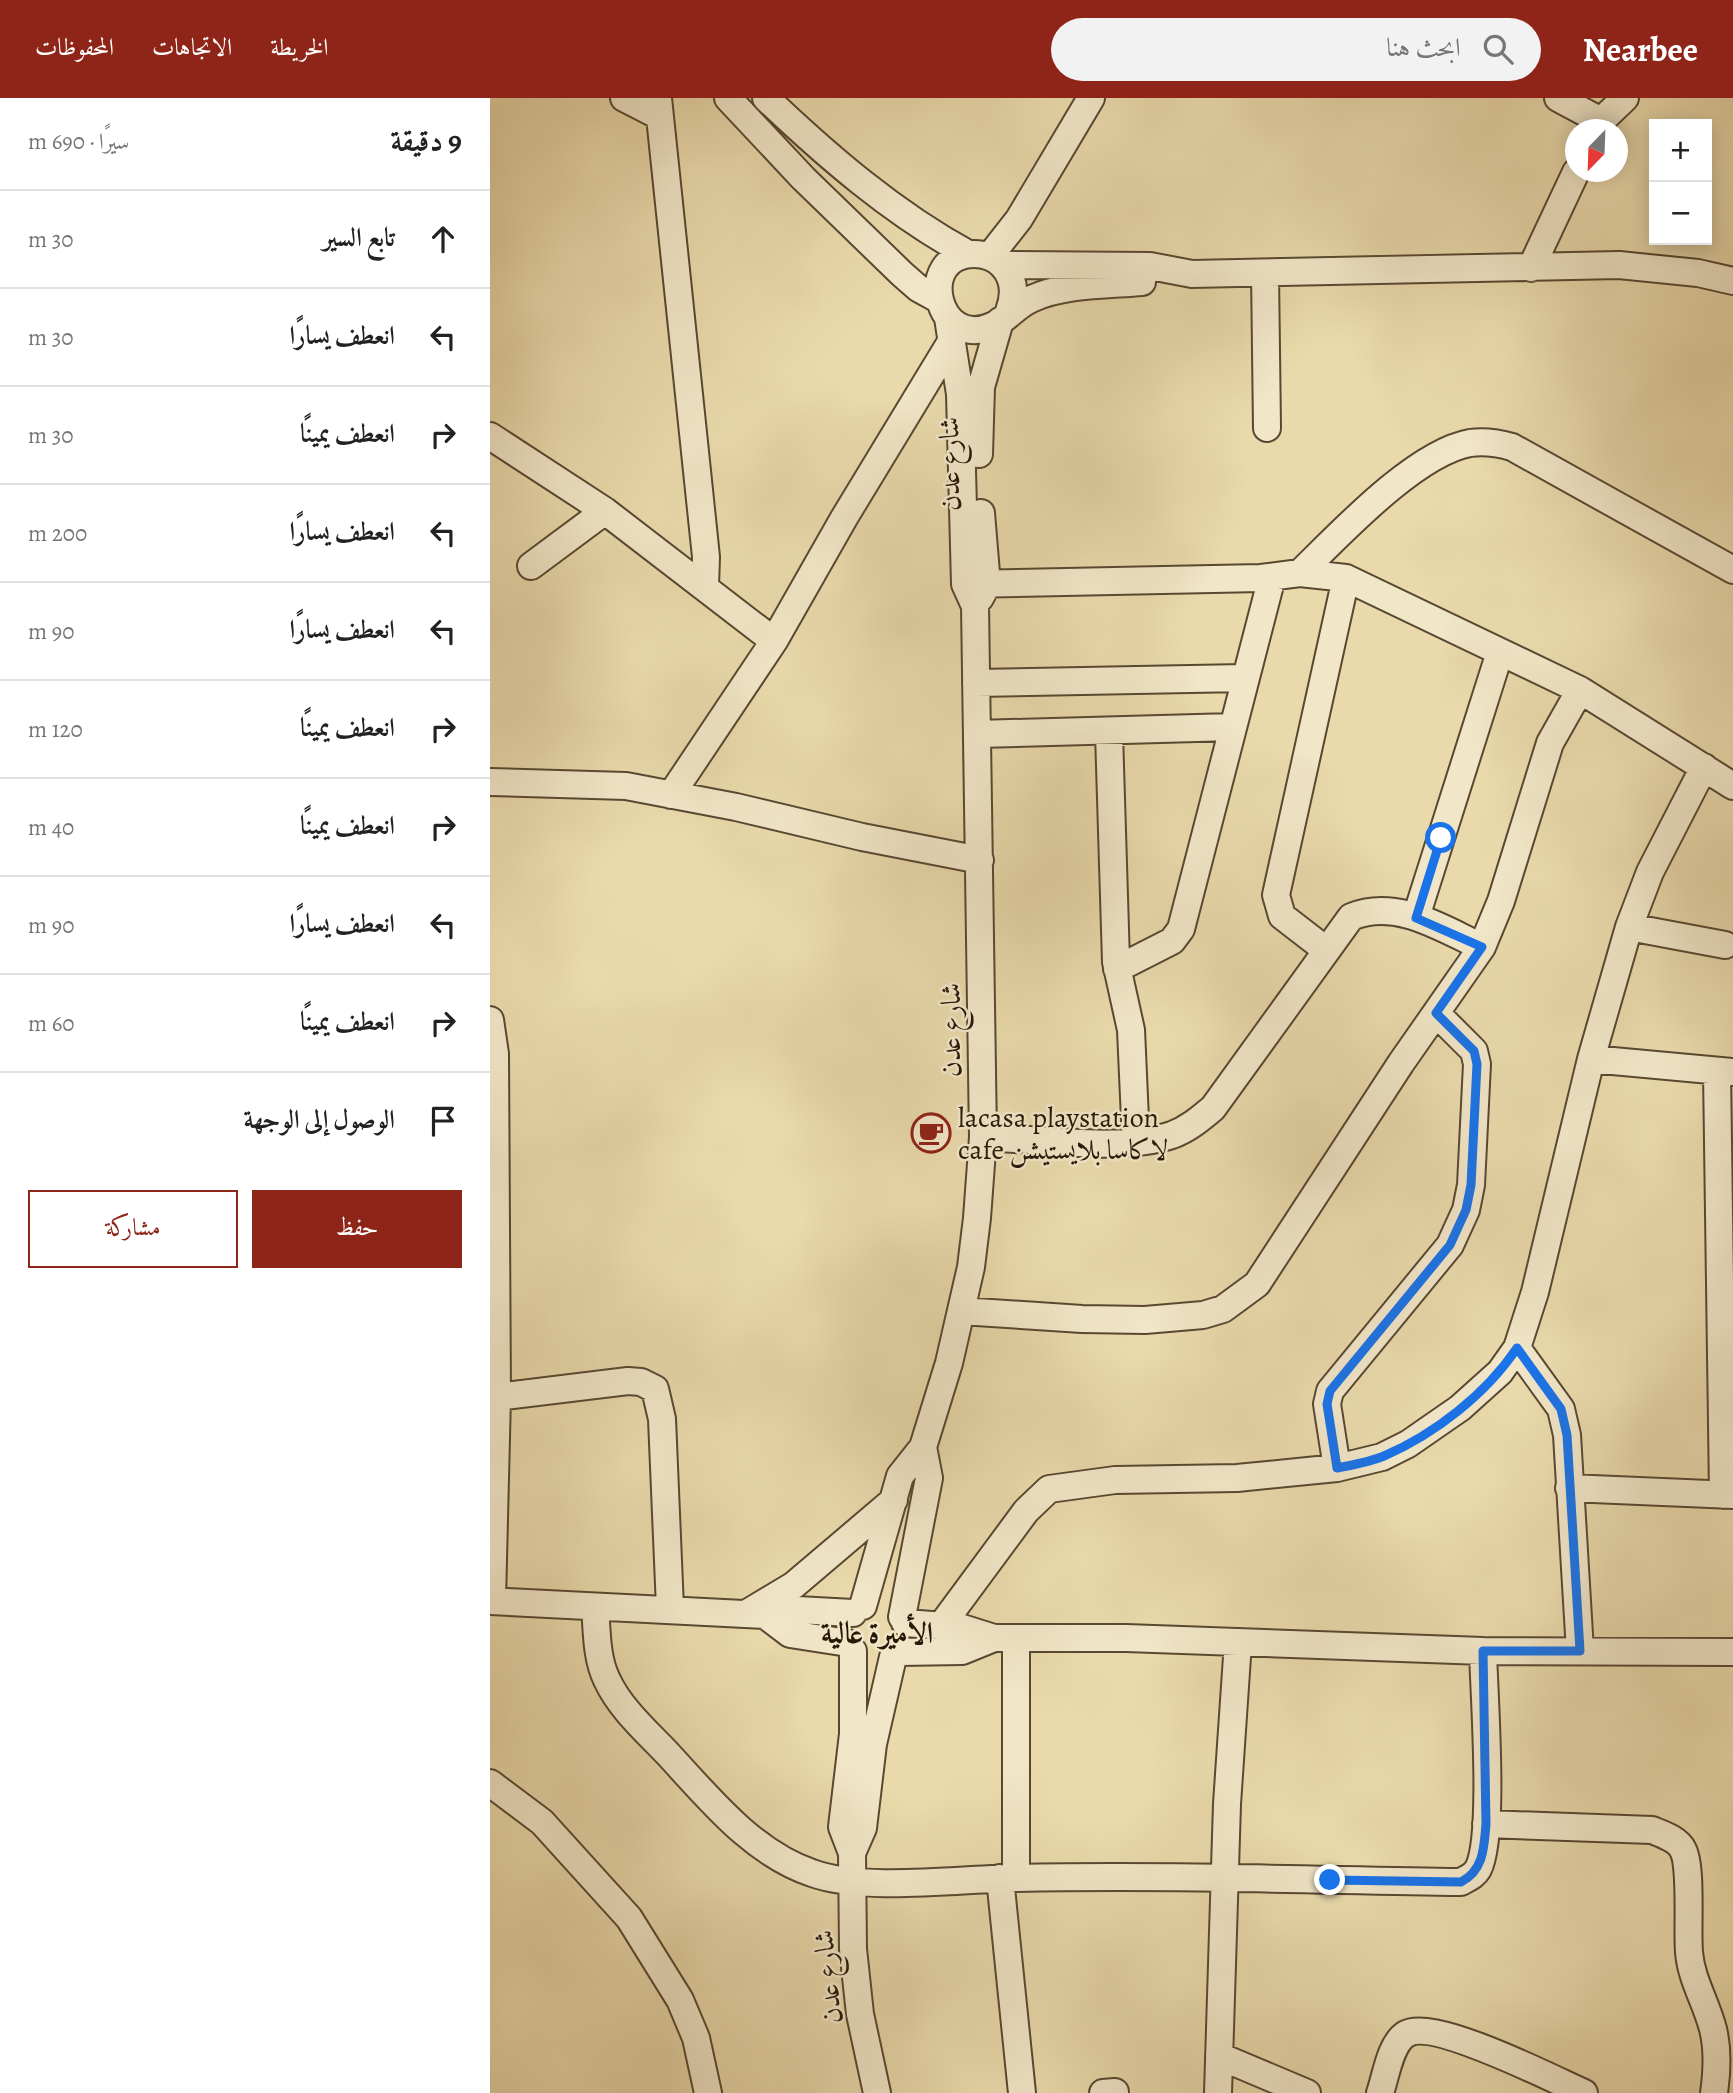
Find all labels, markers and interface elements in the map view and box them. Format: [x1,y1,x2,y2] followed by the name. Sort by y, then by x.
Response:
[1051,18,1541,81] search box
[1583,27,1698,72] text: Nearbee
[1386,30,1461,65] text: ابحث هنا
[1479,30,1517,68] icon: search
[35,31,114,63] text: المحفوظات
[152,31,232,63] text: الاتجاهات
[270,31,329,63] text: الخريطة
[1565,119,1628,182] north arrow
[1649,119,1712,245] map controls
[1649,119,1712,182] button: +
[391,121,462,161] text: 9 دقيقة
[28,126,129,157] text: سيرًا · 690 m
[1649,182,1712,245] button: −
[323,220,395,255] text: تابع السير
[424,220,462,258] icon: ahead
[28,224,74,255] text: 30 m
[289,318,395,353] text: انعطف يسارًا
[424,318,462,356] icon: left
[28,322,74,353] text: 30 m
[300,416,395,451] text: انعطف يمينًا
[424,416,462,454] icon: right
[930,416,974,511] street label: شارع عدن
[28,420,74,451] text: 30 m
[289,514,395,549] text: انعطف يسارًا
[424,514,462,552] icon: left
[28,518,87,549] text: 200 m
[289,612,395,647] text: انعطف يسارًا
[424,612,462,650] icon: left
[28,616,74,647] text: 90 m
[300,710,395,745] text: انعطف يمينًا
[424,710,462,748] icon: right
[28,714,83,745] text: 120 m
[300,808,395,843] text: انعطف يمينًا
[424,808,462,846] icon: right
[28,812,74,843] text: 40 m
[1425,822,1456,853] route start
[289,906,395,941] text: انعطف يسارًا
[424,906,462,944] icon: left
[28,910,74,941] text: 90 m
[932,983,974,1077] street label: شارع عدن
[300,1004,395,1039] text: انعطف يمينًا
[424,1004,462,1042] icon: right
[28,1008,75,1039] text: 60 m
[958,1099,1168,1169] place label: lacasa playstation cafe لاكاسا بلايستيشن
[243,1102,395,1137] text: الوصول إلى الوجهة
[424,1102,462,1140] icon: arrive
[910,1112,952,1154] cafe icon: lacasa playstation cafe لاكاسا بلايستيشن
[28,1190,238,1268] button: مشاركة
[252,1190,462,1268] button: حفظ
[821,1613,933,1653] district label: الأميرة عالية
[1314,1864,1345,1895] route end
[804,1928,856,2026] street label: شارع عدن

